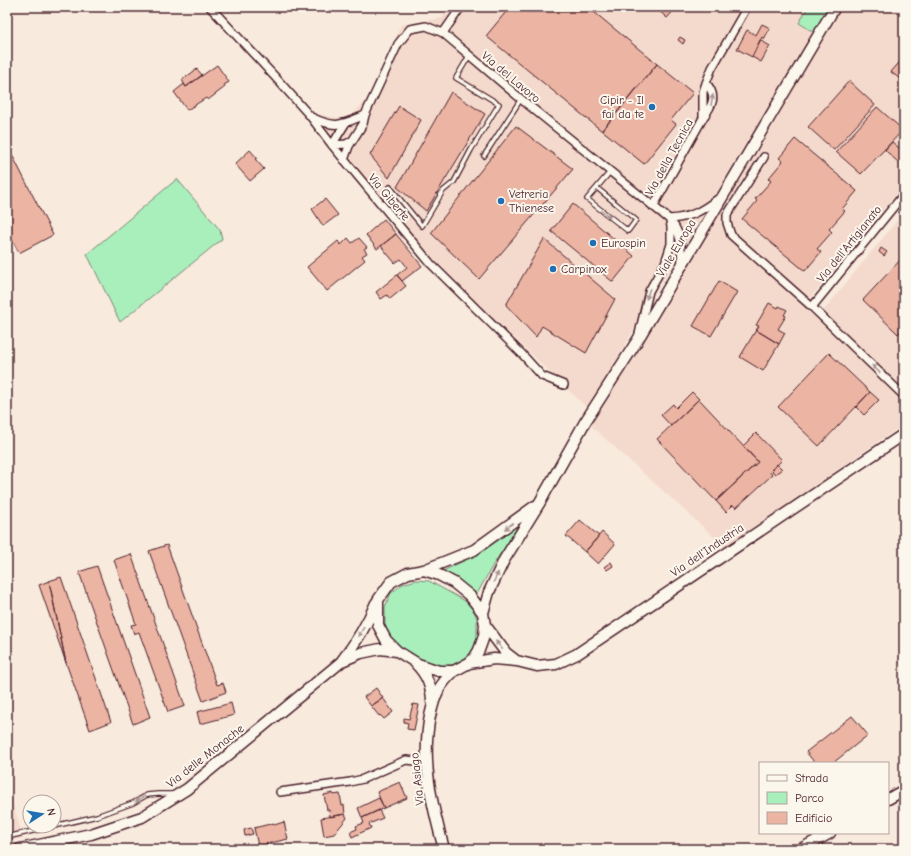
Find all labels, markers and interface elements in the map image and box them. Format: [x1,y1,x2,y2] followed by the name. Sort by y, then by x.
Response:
[479,48,543,106] street label: Via del Lavoro
[600,93,644,121] place label: Cipir - Il fai da te
[709,94,715,107] one-way arrow
[647,102,657,112] marker: Cipir - Il fai da te
[642,116,696,198] street label: Via della Tecnica
[365,171,413,223] street label: Via Giberte
[509,187,554,215] place label: Vetreria Thienese
[496,196,506,206] marker: Vetreria Thienese
[814,203,884,285] street label: Via dell'Artigianato
[601,210,612,219] one-way arrow
[653,217,699,279] street label: Viale Europa
[601,236,646,250] place label: Eurospin
[588,238,598,248] marker: Eurospin
[561,262,607,276] place label: Carpinox
[548,264,558,274] marker: Carpinox
[645,289,651,301] one-way arrow
[871,364,881,374] one-way arrow
[668,520,746,580] street label: Via dell'Industria
[503,521,514,530] one-way arrow
[493,571,499,582] one-way arrow
[358,626,365,638] one-way arrow
[495,640,503,650] one-way arrow
[163,721,247,791] street label: Via delle Monache
[407,752,427,806] street label: Via Asiago
[759,762,889,834] legend
[795,771,828,785] text: Strada
[795,791,824,805] text: Parco
[22,794,62,834] north arrow
[135,795,145,803] one-way arrow
[44,807,58,817] text: N
[795,811,832,825] text: Edificio

